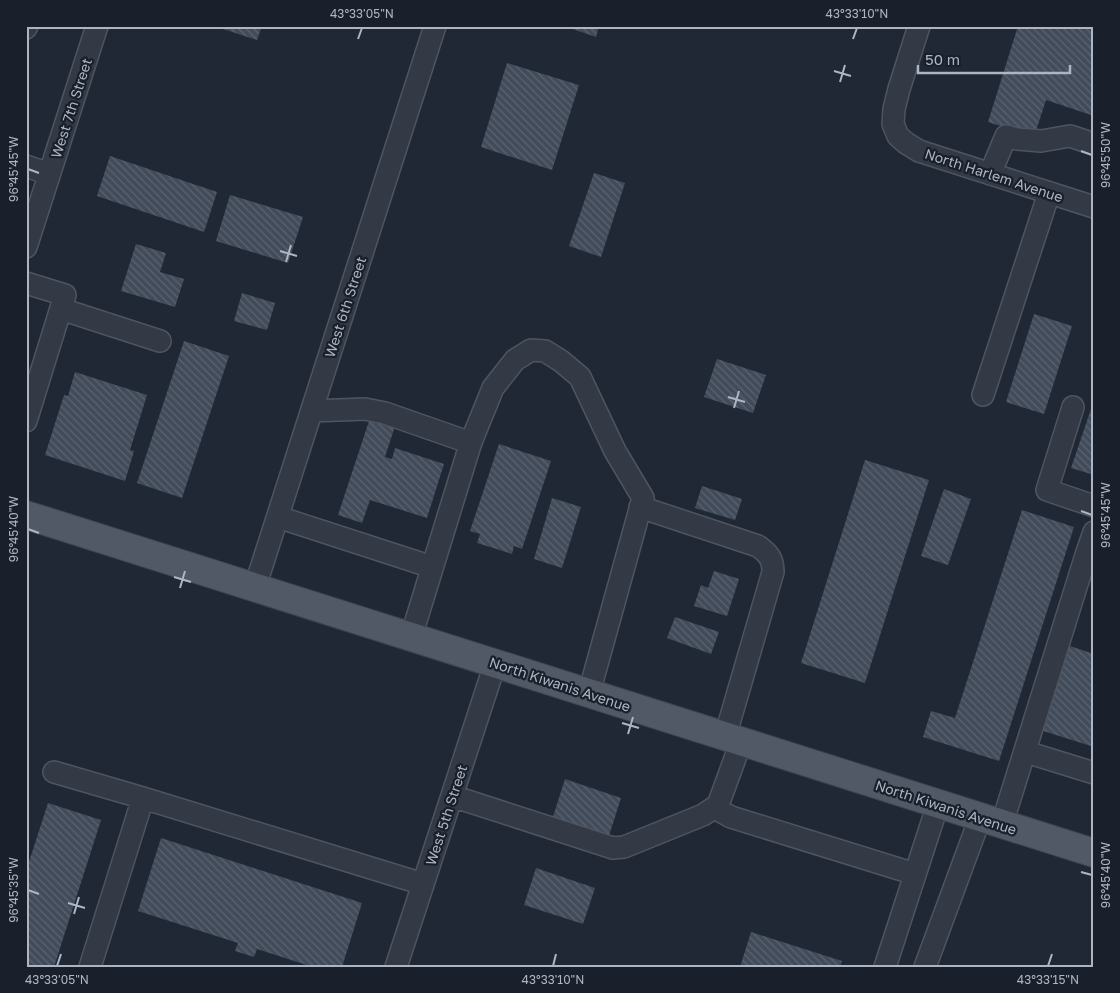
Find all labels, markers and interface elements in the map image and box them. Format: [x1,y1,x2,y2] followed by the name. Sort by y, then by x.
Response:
[330,6,394,21] text: 43°33'05"N
[826,6,888,21] text: 43°33'10"N
[918,42,1070,74] scale bar
[925,50,960,68] text: 50 m
[47,56,95,160] street label: West 7th Street
[1098,122,1113,188] text: 96°45'50"W
[6,136,21,202] text: 96°45'45"W
[923,145,1065,205] street label: North Harlem Avenue
[321,254,369,360] street label: West 6th Street
[1098,482,1113,548] text: 96°45'45"W
[6,495,21,562] text: 96°45'40"W
[487,653,633,715] street label: North Kiwanis Avenue
[422,763,470,867] street label: West 5th Street
[873,776,1019,838] street label: North Kiwanis Avenue
[1098,841,1113,908] text: 96°45'40"W
[6,857,21,923] text: 96°45'35"W
[25,972,89,987] text: 43°33'05"N
[522,972,584,987] text: 43°33'10"N
[1017,972,1079,987] text: 43°33'15"N

